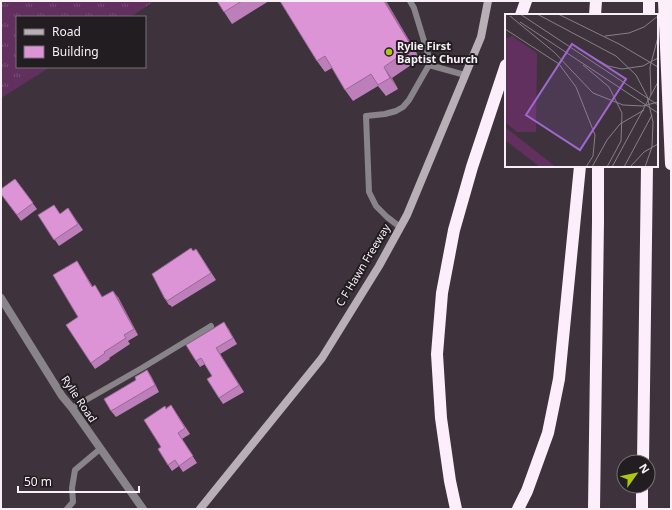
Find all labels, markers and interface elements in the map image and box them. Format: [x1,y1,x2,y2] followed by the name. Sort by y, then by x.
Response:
[505,14,658,167] inset map
[16,16,146,68] legend
[52,23,81,40] text: Road
[397,38,478,66] place label: Rylie First Baptist Church
[52,43,99,60] text: Building
[384,47,394,57] marker: Rylie First Baptist Church
[332,220,393,309] street label: C F Hawn Freeway
[58,372,101,425] street label: Rylie Road
[616,454,656,494] north arrow
[636,460,654,476] text: N
[18,468,139,494] scale bar
[24,473,52,490] text: 50 m

